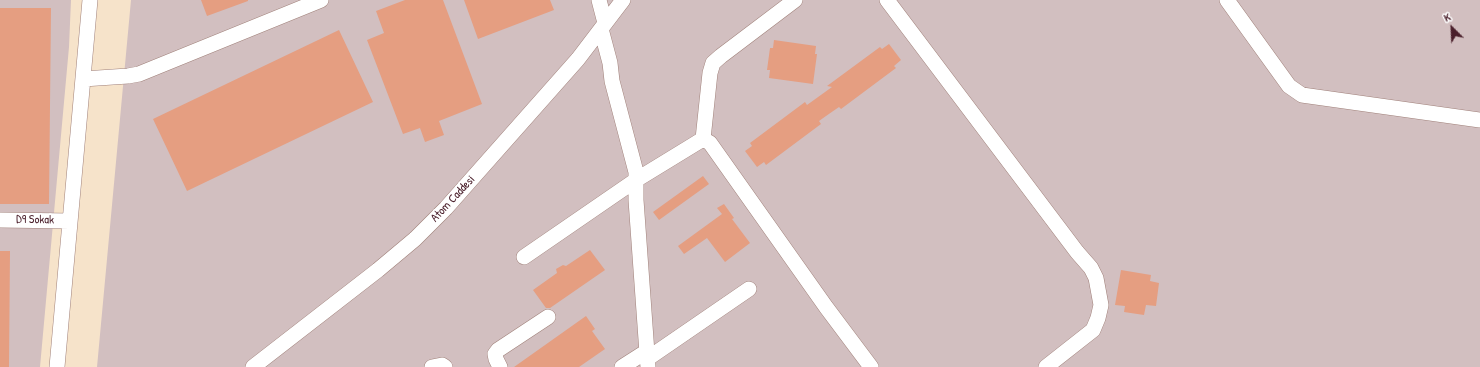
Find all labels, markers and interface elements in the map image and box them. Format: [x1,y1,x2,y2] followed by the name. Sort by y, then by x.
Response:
[1432,8,1472,48] north arrow
[1442,9,1453,25] text: K
[428,173,478,225] street label: Atom Caddesi
[16,212,54,228] street label: D9 Sokak

